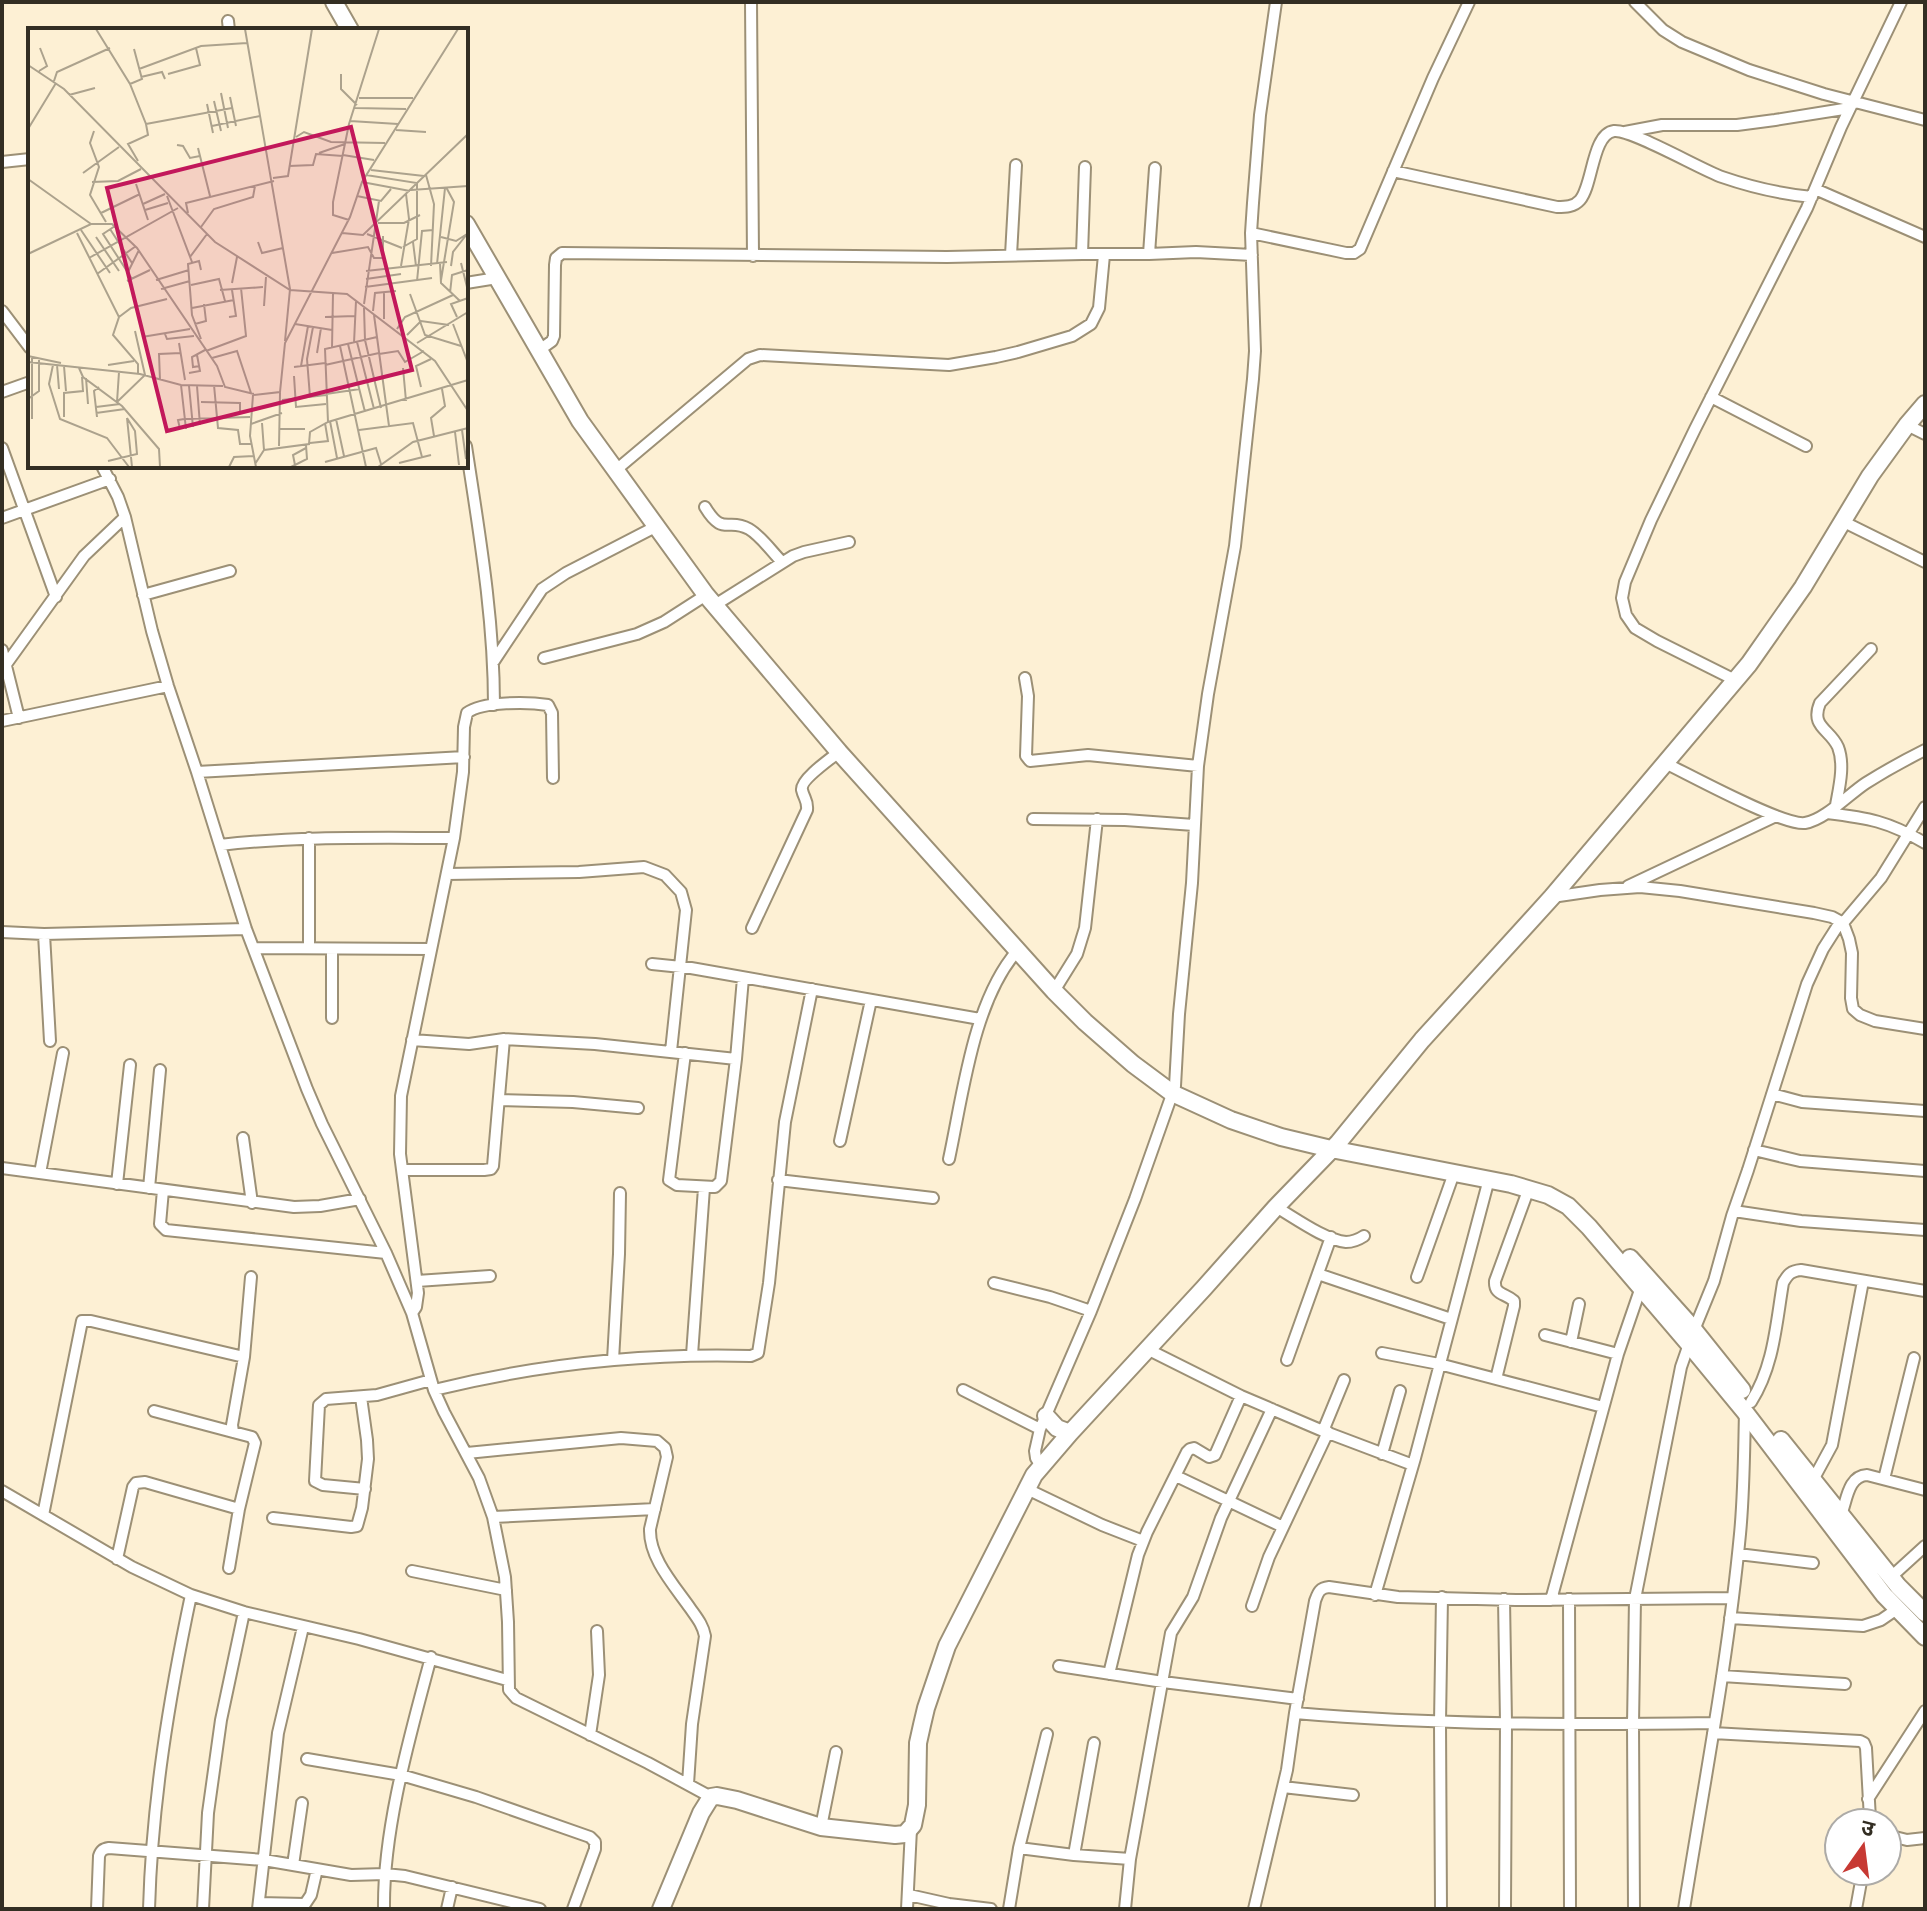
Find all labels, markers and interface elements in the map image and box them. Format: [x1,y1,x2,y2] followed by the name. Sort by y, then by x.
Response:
[28,28,468,468] inset map
[1823,1807,1903,1887] north arrow
[1858,1812,1879,1843] text: उ

